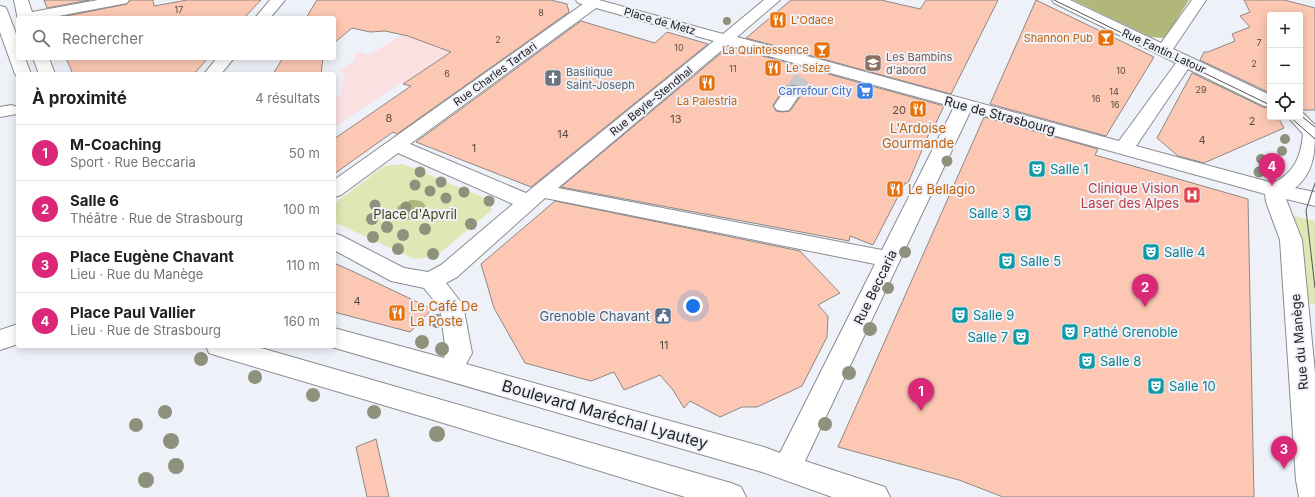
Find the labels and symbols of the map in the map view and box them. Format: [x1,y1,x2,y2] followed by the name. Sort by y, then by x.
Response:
[175,4,183,15] house number: 17
[623,4,697,38] street label: Place de Metz
[538,7,544,18] house number: 8
[768,10,788,30] restaurant icon: L'Odace
[791,13,834,27] place label: L'Odace
[1120,25,1208,77] street label: Rue Fantin Latour
[1096,28,1116,48] bar icon: Shannon Pub
[1024,31,1093,45] place label: Shannon Pub
[495,34,501,45] house number: 2
[1256,37,1262,48] house number: 7
[451,39,539,109] street label: Rue Charles Tartari
[812,40,832,60] bar icon: La Quintessence
[674,42,684,53] house number: 10
[722,43,809,57] place label: La Quintessence
[886,50,952,77] place label: Les Bambins d'abord
[863,53,883,73] school or university icon: Les Bambins d'abord
[763,58,783,78] restaurant icon: Le Seize
[1251,58,1257,69] house number: 2
[786,61,830,75] place label: Le Seize
[607,63,695,139] street label: Rue Beyle-Stendhal
[729,63,737,74] house number: 11
[566,65,635,92] place label: Basilique Saint-Joseph
[1116,65,1126,76] house number: 10
[444,68,450,79] house number: 6
[543,68,563,88] church icon: Basilique Saint-Joseph
[697,73,717,93] restaurant icon: La Palestria
[855,81,875,101] supermarket icon: Carrefour City
[778,84,852,98] place label: Carrefour City
[1195,84,1207,95] house number: 29
[1109,86,1119,97] house number: 14
[943,92,1057,138] street label: Rue de Strasbourg
[1091,93,1101,104] house number: 16
[677,94,737,108] place label: La Palestria
[908,99,928,119] restaurant icon: L'Ardoise Gourmande
[1110,99,1120,110] house number: 16
[892,103,906,117] house number: 20
[386,111,393,125] house number: 8
[670,112,682,126] house number: 13
[1249,114,1255,128] house number: 2
[882,120,954,151] place label: L'Ardoise Gourmande
[557,127,569,141] house number: 14
[1198,133,1206,147] house number: 4
[472,141,476,155] house number: 1
[1259,153,1285,186] pin: 4
[1027,159,1047,179] theatre icon: Salle 1
[1050,161,1088,177] place label: Salle 1
[885,179,905,199] restaurant icon: Le Bellagio
[1081,180,1179,211] place label: Clinique Vision Laser des Alpes
[908,181,975,197] place label: Le Bellagio
[1182,185,1202,205] hospital icon: Clinique Vision Laser des Alpes
[1013,203,1033,223] theatre icon: Salle 3
[969,205,1010,221] place label: Salle 3
[373,206,457,222] park label: Place d'Apvril
[1141,242,1161,262] theatre icon: Salle 4
[1164,244,1206,260] place label: Salle 4
[850,247,900,327] street label: Rue Beccaria
[997,251,1017,271] theatre icon: Salle 5
[1020,253,1061,269] place label: Salle 5
[1132,274,1158,307] pin: 2
[1287,293,1311,391] street label: Rue du Manège
[353,294,361,308] house number: 4
[683,296,703,316] your location
[410,298,478,329] place label: Le Café De La Poste
[387,303,407,323] restaurant icon: Le Café De La Poste
[950,305,970,325] theatre icon: Salle 9
[653,306,673,326] public building icon: Grenoble Chavant
[973,307,1014,323] place label: Salle 9
[539,308,650,324] place label: Grenoble Chavant
[1060,322,1080,342] theatre icon: Pathé Grenoble
[1083,324,1178,340] place label: Pathé Grenoble
[1011,327,1031,347] theatre icon: Salle 7
[967,329,1008,345] place label: Salle 7
[660,338,668,352] house number: 11
[1077,351,1097,371] theatre icon: Salle 8
[1100,353,1141,369] place label: Salle 8
[500,375,710,453] street label: Boulevard Maréchal Lyautey
[1146,376,1166,396] theatre icon: Salle 10
[908,378,934,411] pin: 1
[1169,378,1216,394] place label: Salle 10
[1271,436,1297,469] pin: 3

